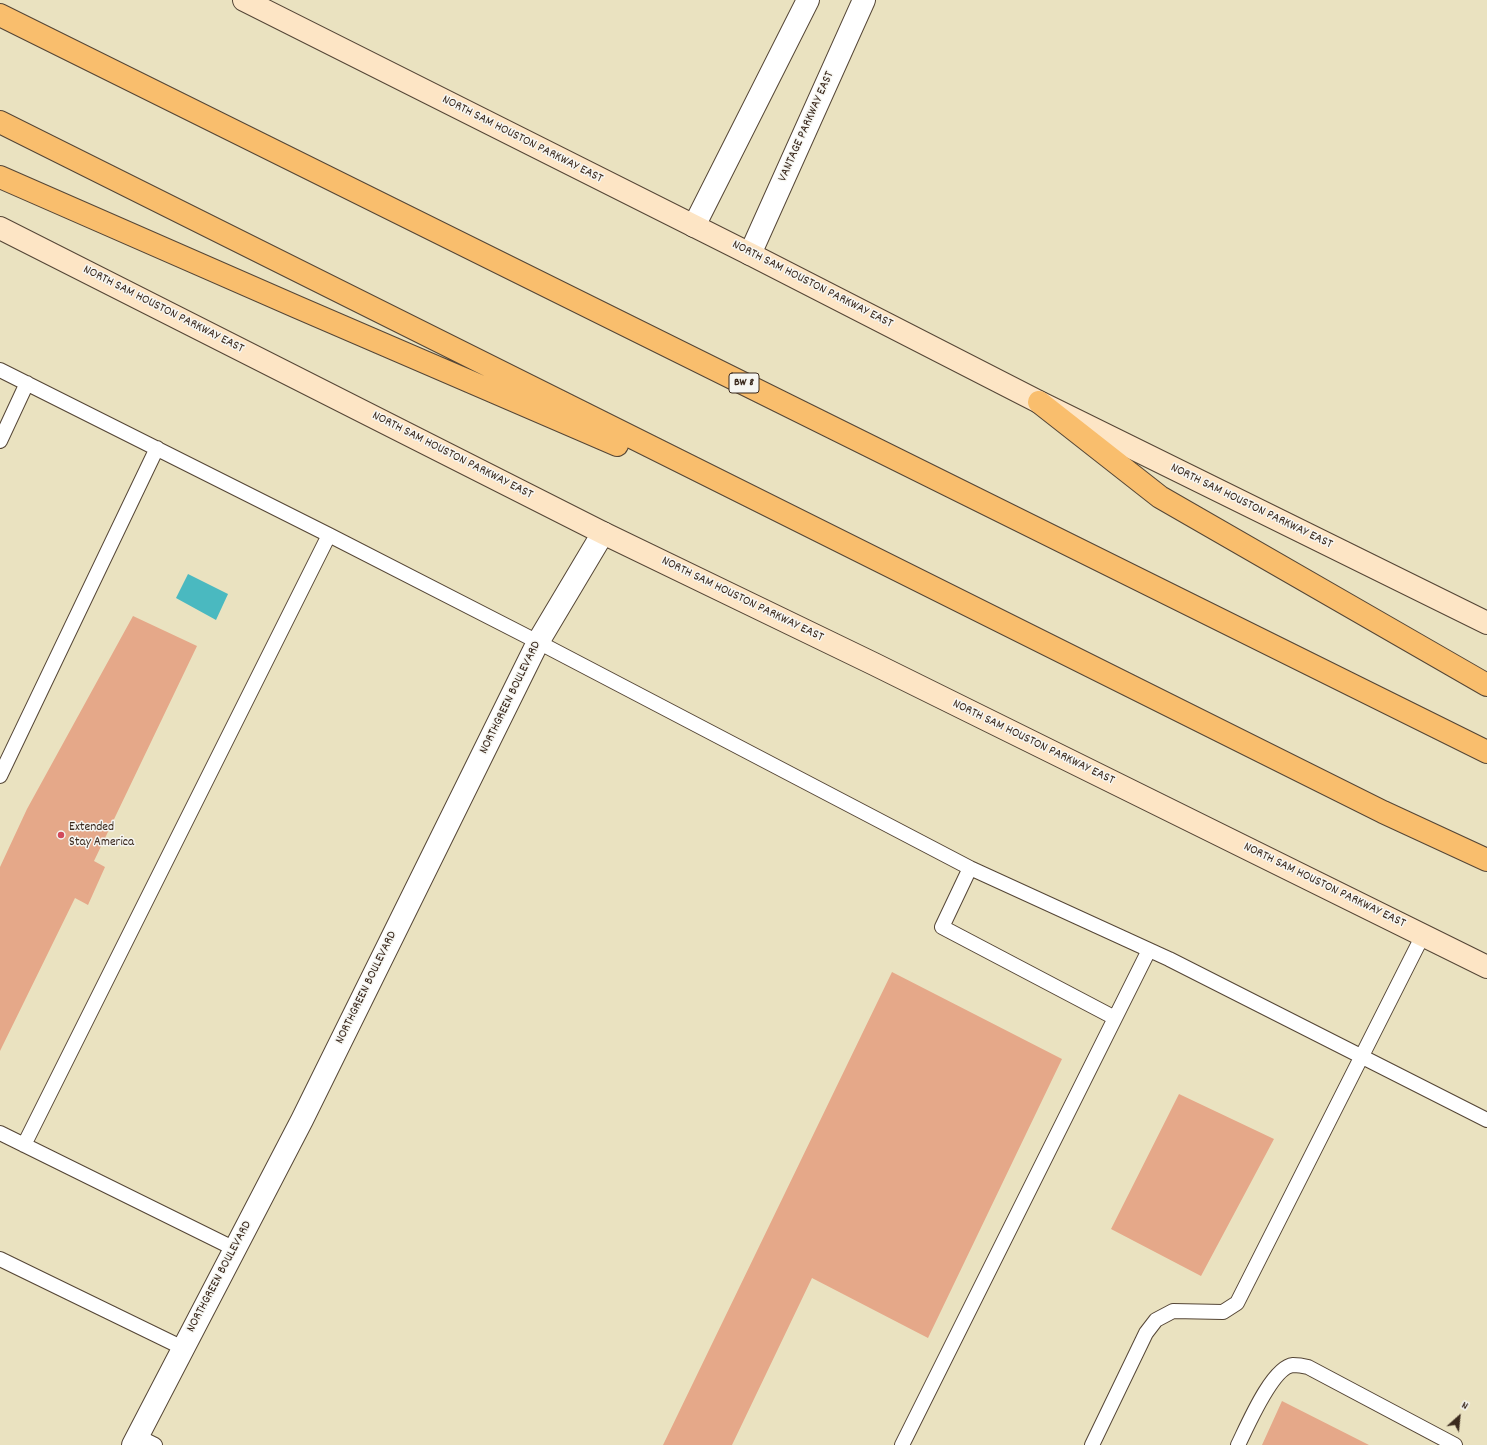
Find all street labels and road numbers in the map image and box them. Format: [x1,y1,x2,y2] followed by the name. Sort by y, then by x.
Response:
[776,69,838,185] street label: VANTAGE PARKWAY EAST
[439,93,605,187] street label: NORTH SAM HOUSTON PARKWAY EAST
[729,238,895,332] street label: NORTH SAM HOUSTON PARKWAY EAST
[80,263,246,357] street label: NORTH SAM HOUSTON PARKWAY EAST
[729,373,759,393] road number: BW 8
[369,409,535,503] street label: NORTH SAM HOUSTON PARKWAY EAST
[1167,461,1335,553] street label: NORTH SAM HOUSTON PARKWAY EAST
[658,554,826,646] street label: NORTH SAM HOUSTON PARKWAY EAST
[477,639,545,757] street label: NORTHGREEN BOULEVARD
[949,697,1117,789] street label: NORTH SAM HOUSTON PARKWAY EAST
[1240,840,1408,932] street label: NORTH SAM HOUSTON PARKWAY EAST
[333,929,401,1047] street label: NORTHGREEN BOULEVARD
[184,1219,256,1335] street label: NORTHGREEN BOULEVARD

